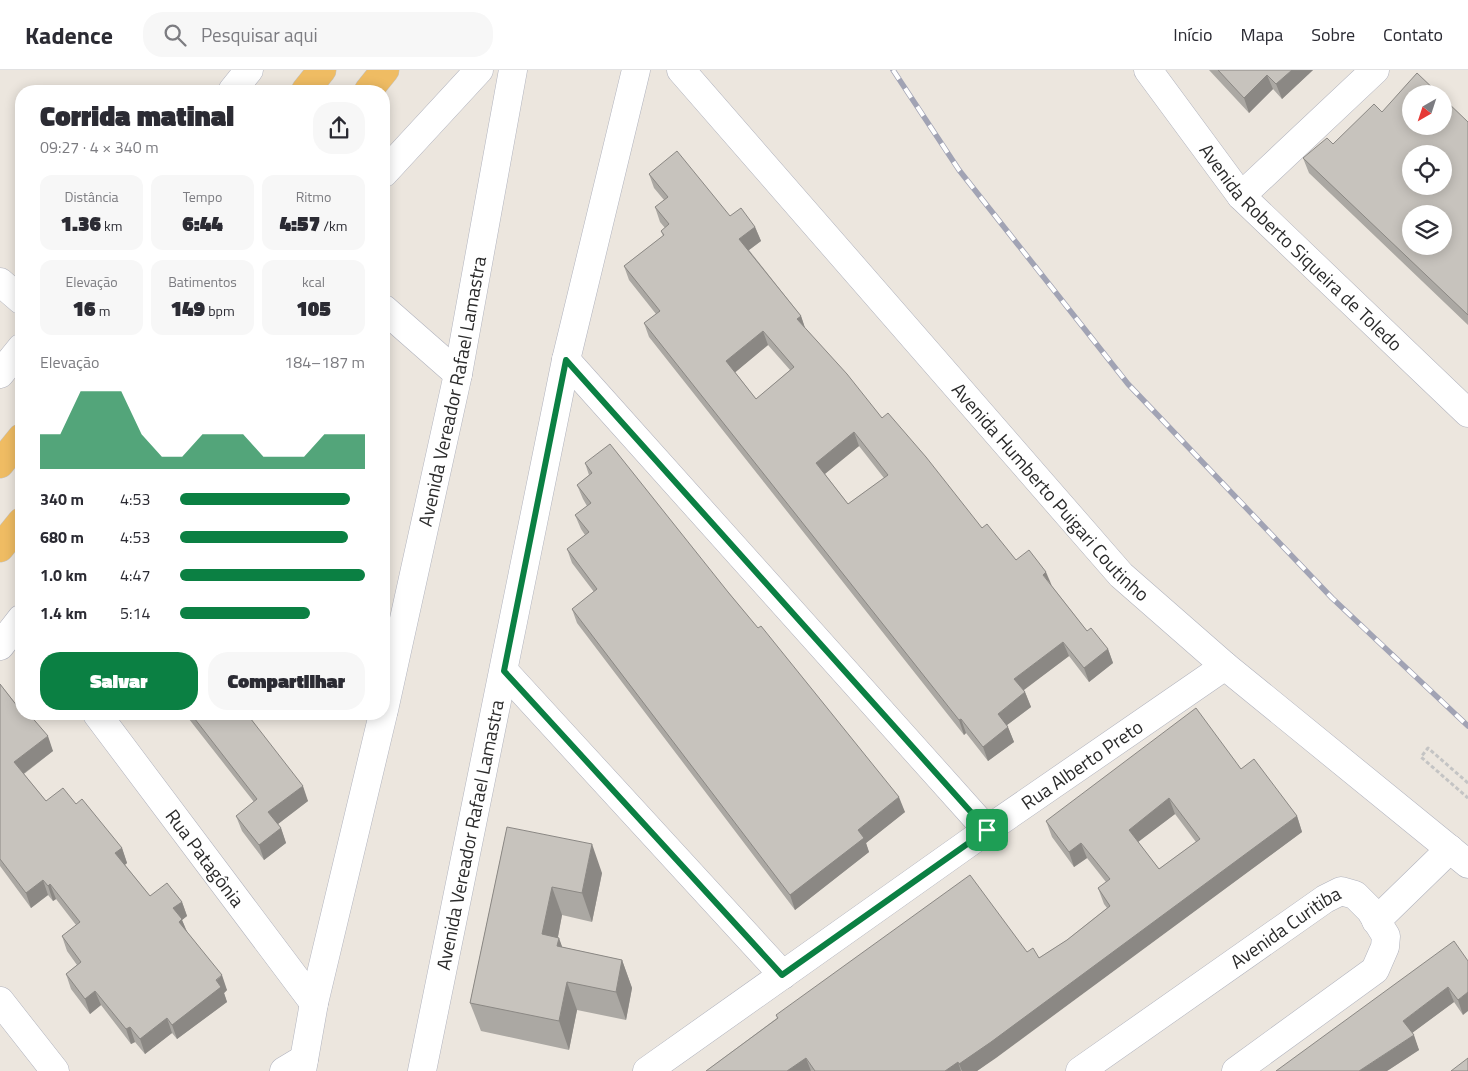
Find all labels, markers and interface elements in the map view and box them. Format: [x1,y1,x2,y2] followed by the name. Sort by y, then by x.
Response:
[143,12,493,57] search box
[25,17,113,53] text: Kadence
[201,20,318,49] text: Pesquisar aqui
[161,21,189,49] icon: search
[1173,21,1213,48] text: Início
[1241,21,1283,48] text: Mapa
[1311,21,1355,48] text: Sobre
[1383,21,1443,48] text: Contato
[1402,85,1452,135] north arrow
[1402,85,1452,255] map controls
[40,94,234,137] text: Corrida matinal
[313,102,365,154] button: share
[40,135,159,159] text: 09:27 · 4 × 340 m
[1193,137,1410,357] street label: Avenida Roberto Siqueira de Toledo
[1402,145,1452,195] button: locate
[64,186,119,207] text: Distância
[183,186,222,207] text: Tempo
[296,186,331,207] text: Ritmo
[1402,205,1452,255] button: layers
[60,207,101,239] text: 1.36
[182,207,223,239] text: 6:44
[280,207,320,239] text: 4:57
[101,215,123,236] text: km
[320,215,347,236] text: /km
[410,253,493,529] street label: Avenida Vereador Rafael Lamastra
[65,271,118,292] text: Elevação
[168,271,237,292] text: Batimentos
[302,271,325,292] text: kcal
[73,292,96,324] text: 16
[170,292,205,324] text: 149
[296,292,331,324] text: 105
[96,300,110,321] text: m
[205,300,235,321] text: bpm
[40,350,100,374] text: Elevação
[284,350,365,374] text: 184–187 m
[945,376,1156,608] street label: Avenida Humberto Puigari Coutinho
[40,487,84,511] text: 340 m
[120,487,150,511] text: 4:53
[40,525,84,549] text: 680 m
[120,525,150,549] text: 4:53
[40,563,87,587] text: 1.0 km
[120,563,150,587] text: 4:47
[40,601,87,625] text: 1.4 km
[120,601,150,625] text: 5:14
[40,652,198,710] button: Salvar
[208,652,365,710] button: Compartilhar
[428,697,511,972] street label: Avenida Vereador Rafael Lamastra
[1015,712,1148,816] street label: Rua Alberto Preto
[159,803,252,913] street label: Rua Patagônia
[966,809,1008,851] pin
[973,816,1001,844] icon: arrive
[1224,878,1346,975] street label: Avenida Curitiba

